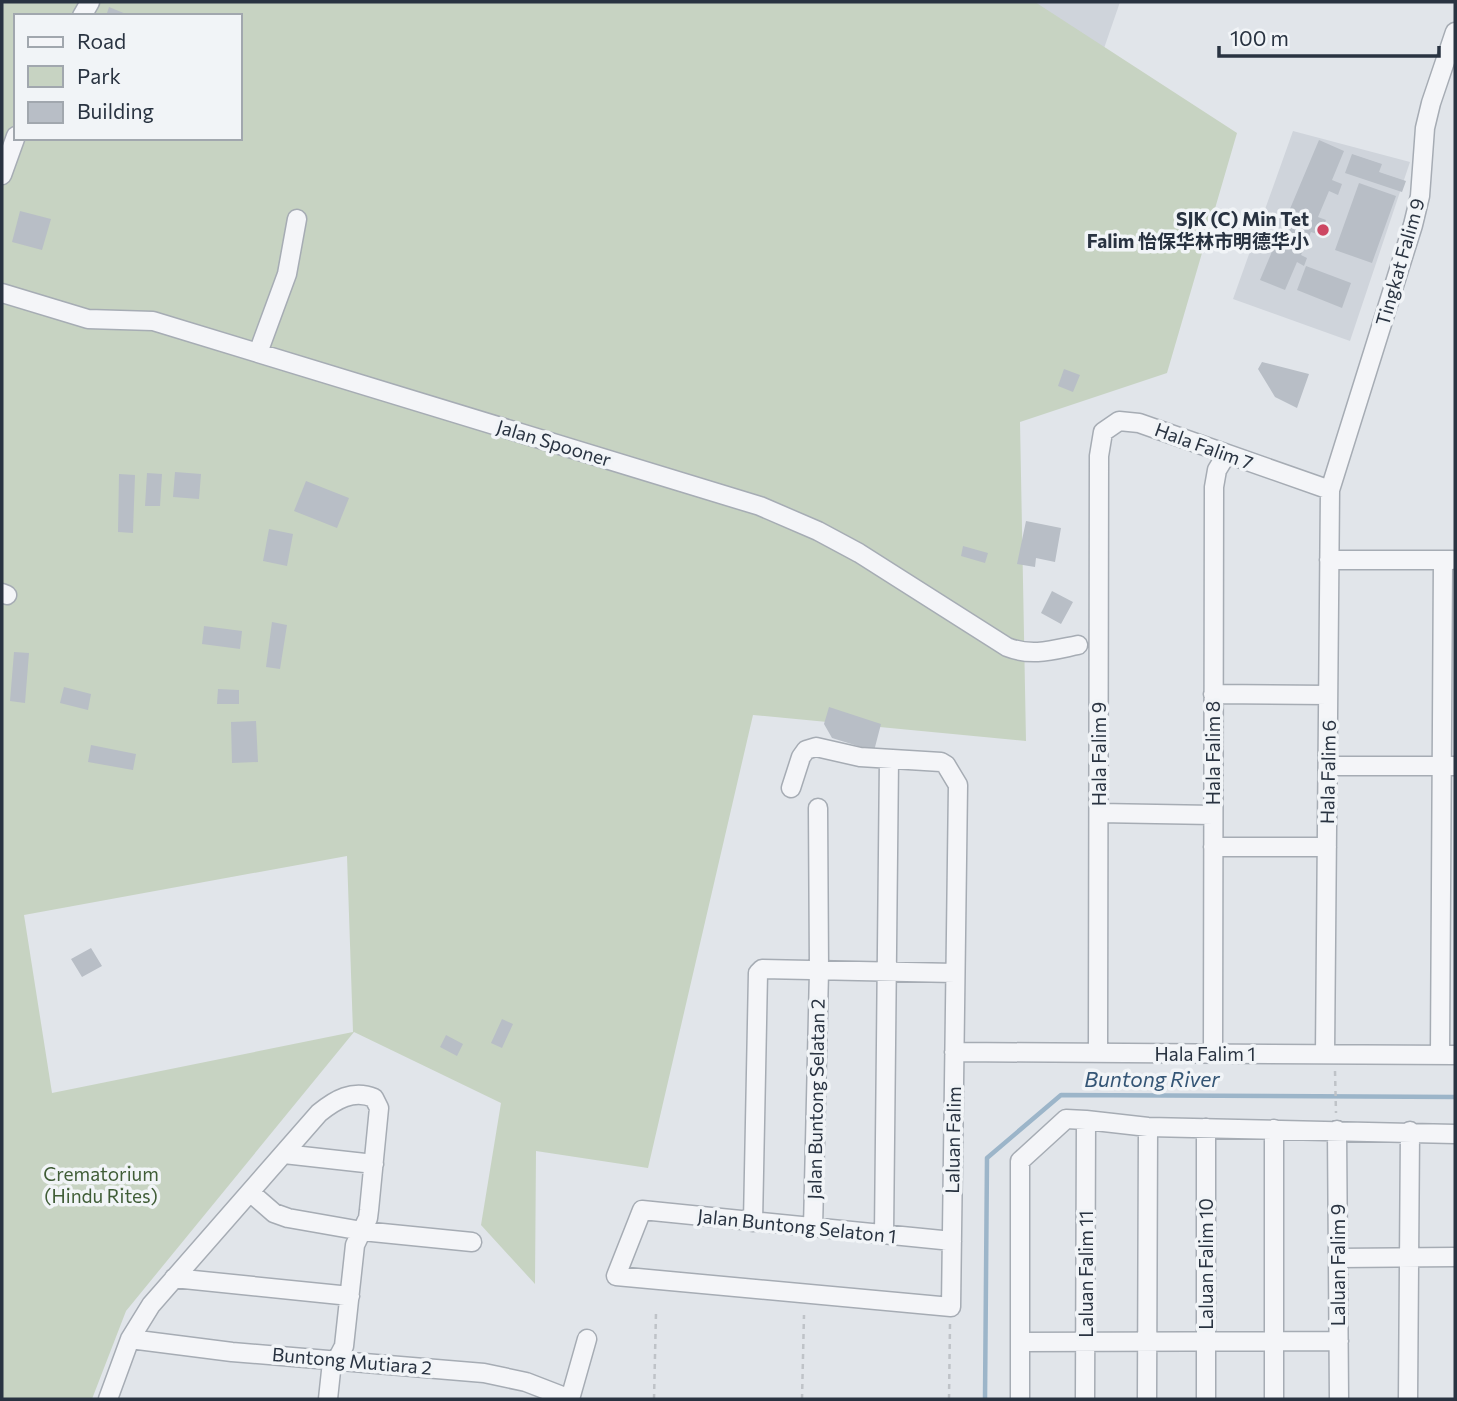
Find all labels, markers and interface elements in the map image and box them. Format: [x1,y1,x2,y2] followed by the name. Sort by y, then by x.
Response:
[14,14,242,140] legend
[1219,14,1440,58] scale bar
[1230,25,1289,50] text: 100 m
[77,28,126,53] text: Road
[77,63,121,88] text: Park
[77,98,154,123] text: Building
[1370,195,1429,328] street label: Tingkat Falim 9
[1087,207,1309,252] place label: SJK (C) Min Tet Falim 怡保华林市明德华小
[1315,222,1331,238] marker: SJK (C) Min Tet Falim 怡保华林市明德华小
[494,414,614,471] street label: Jalan Spooner
[1152,417,1256,474] street label: Hala Falim 7
[1201,701,1224,805] street label: Hala Falim 8
[1087,702,1110,806] street label: Hala Falim 9
[1315,720,1340,824] street label: Hala Falim 6
[802,998,829,1200] street label: Jalan Buntong Selatan 2
[1154,1042,1256,1065] street label: Hala Falim 1
[1084,1066,1220,1091] water label: Buntong River
[940,1086,965,1194] street label: Laluan Falim
[43,1162,159,1207] park label: Crematorium (Hindu Rites)
[1194,1198,1217,1330] street label: Laluan Falim 10
[696,1204,898,1247] street label: Jalan Buntong Selaton 1
[1326,1204,1349,1326] street label: Laluan Falim 9
[1074,1210,1097,1338] street label: Laluan Falim 11
[271,1342,433,1379] street label: Buntong Mutiara 2

